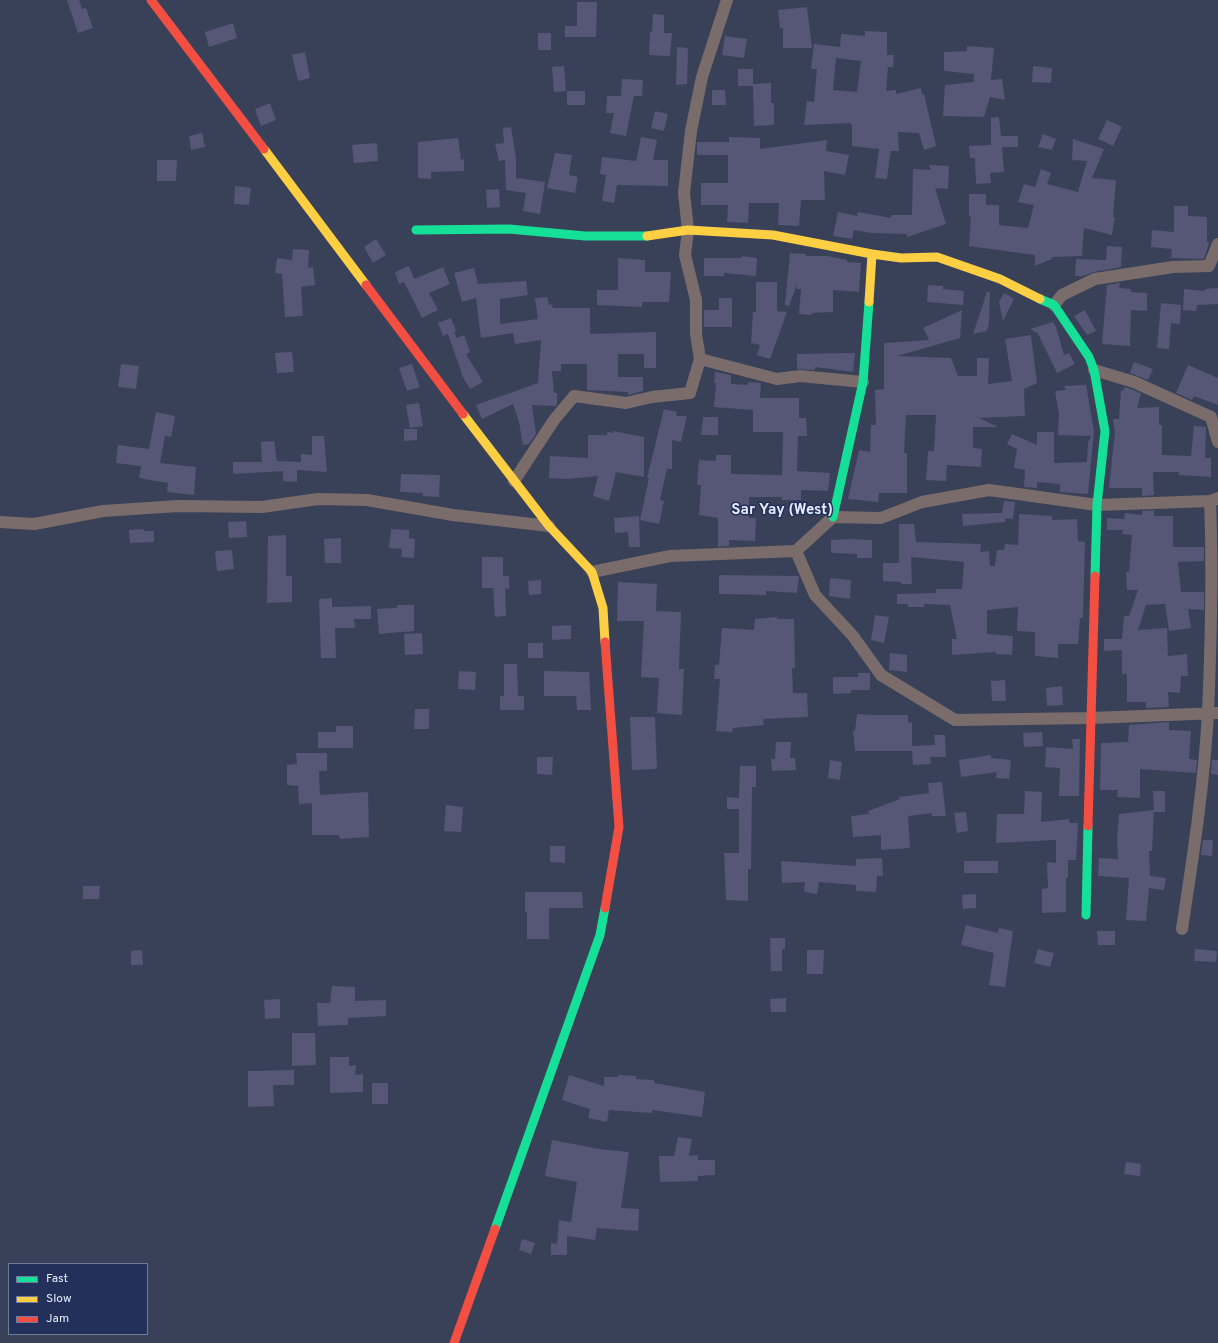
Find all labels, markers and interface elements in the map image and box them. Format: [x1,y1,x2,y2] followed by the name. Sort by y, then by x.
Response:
[731,502,833,520] district label: Sar Yay (West)
[8,1263,148,1335] legend
[46,1271,68,1287] text: Fast
[46,1291,72,1307] text: Slow
[46,1311,69,1327] text: Jam

